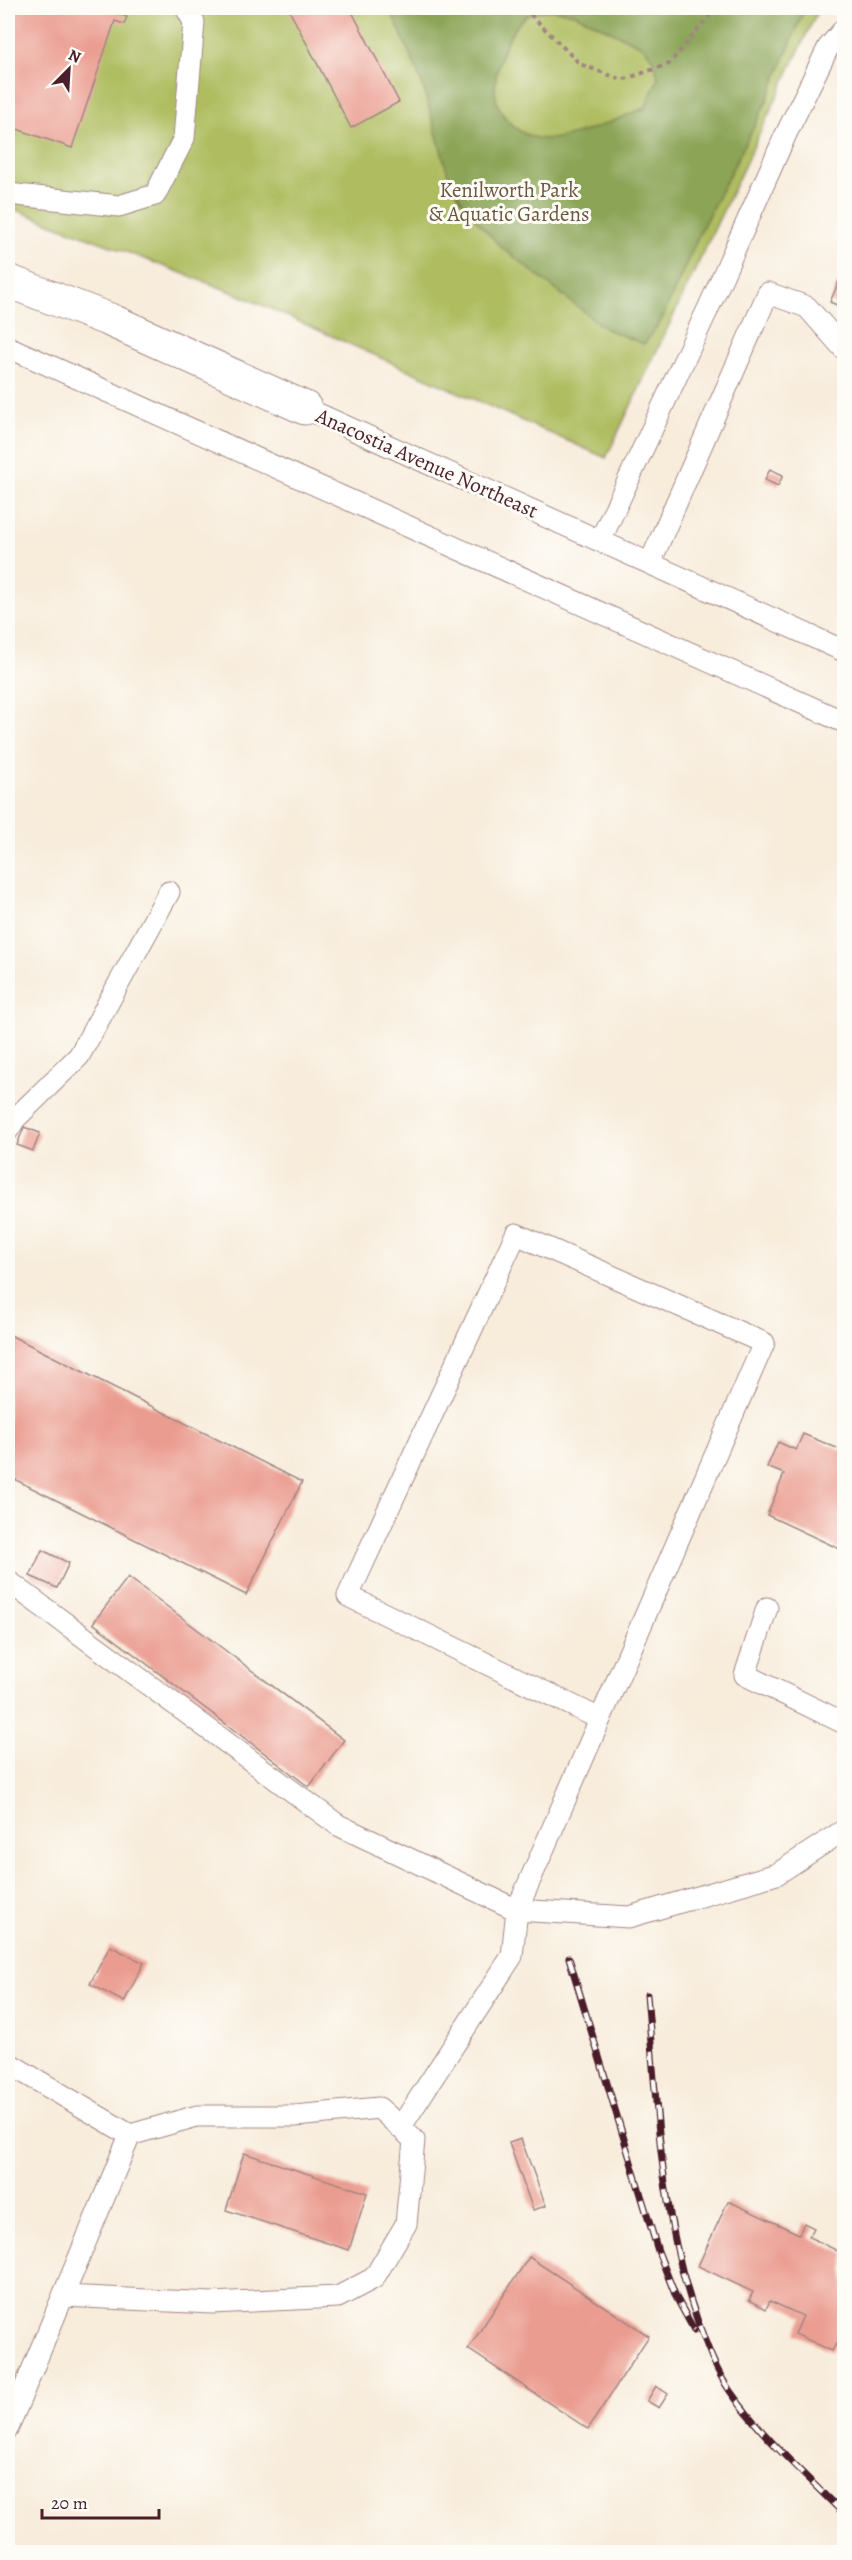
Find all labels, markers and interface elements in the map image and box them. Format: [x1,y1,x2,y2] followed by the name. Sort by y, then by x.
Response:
[39,39,99,99] north arrow
[65,44,85,69] text: N
[429,176,589,228] park label: Kenilworth Park & Aquatic Gardens
[311,401,542,525] street label: Anacostia Avenue Northeast
[42,2482,159,2520] scale bar
[51,2491,88,2515] text: 20 m

